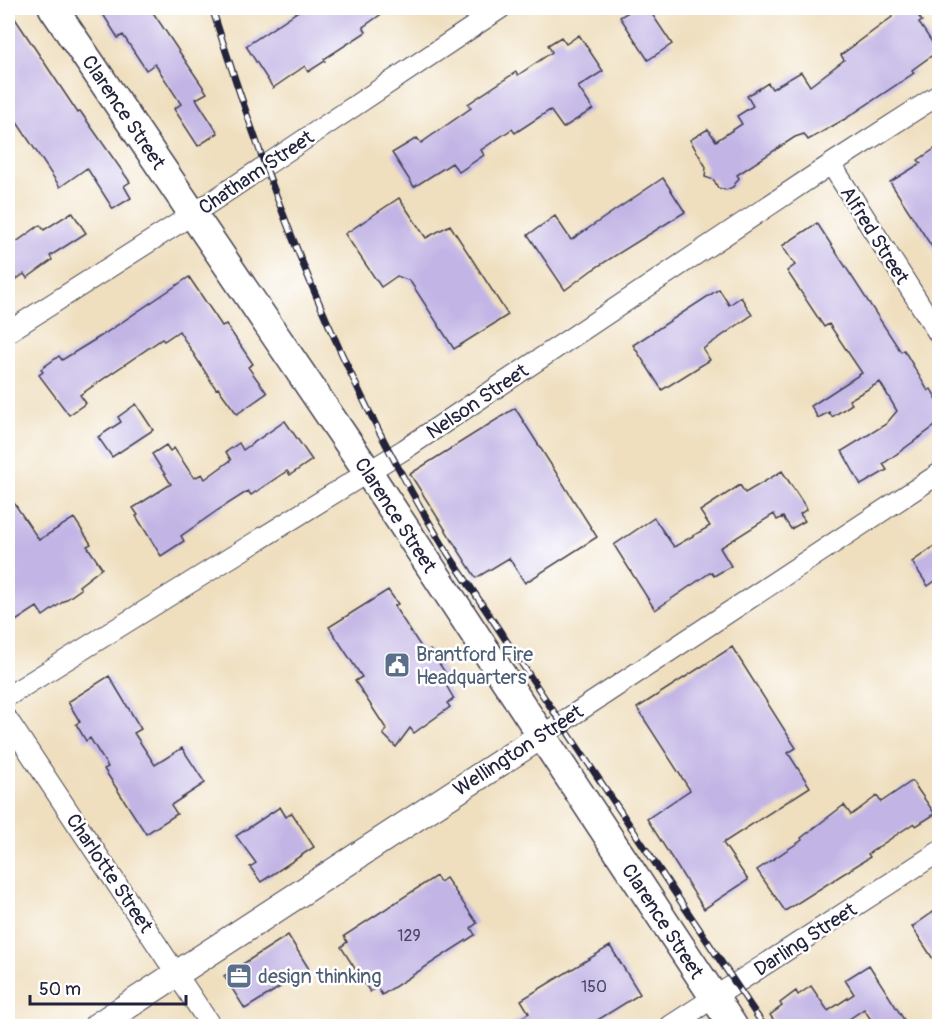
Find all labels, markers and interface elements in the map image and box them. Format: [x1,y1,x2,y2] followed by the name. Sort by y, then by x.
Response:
[76,50,172,175] street label: Clarence Street
[194,124,319,220] street label: Chatham Street
[835,182,915,290] street label: Alfred Street
[422,358,534,445] street label: Nelson Street
[349,453,443,578] street label: Clarence Street
[416,642,533,690] place label: Brantford Fire Headquarters
[382,650,412,680] public building icon: Brantford Fire Headquarters
[449,699,589,802] street label: Wellington Street
[61,809,159,938] street label: Charlotte Street
[616,859,710,984] street label: Clarence Street
[749,897,862,982] street label: Darling Street
[397,926,421,946] house number: 129
[224,961,254,991] office icon: design thinking
[258,964,381,989] place label: design thinking
[30,968,186,1006] scale bar
[581,977,607,997] house number: 150
[39,978,81,1001] text: 50 m

